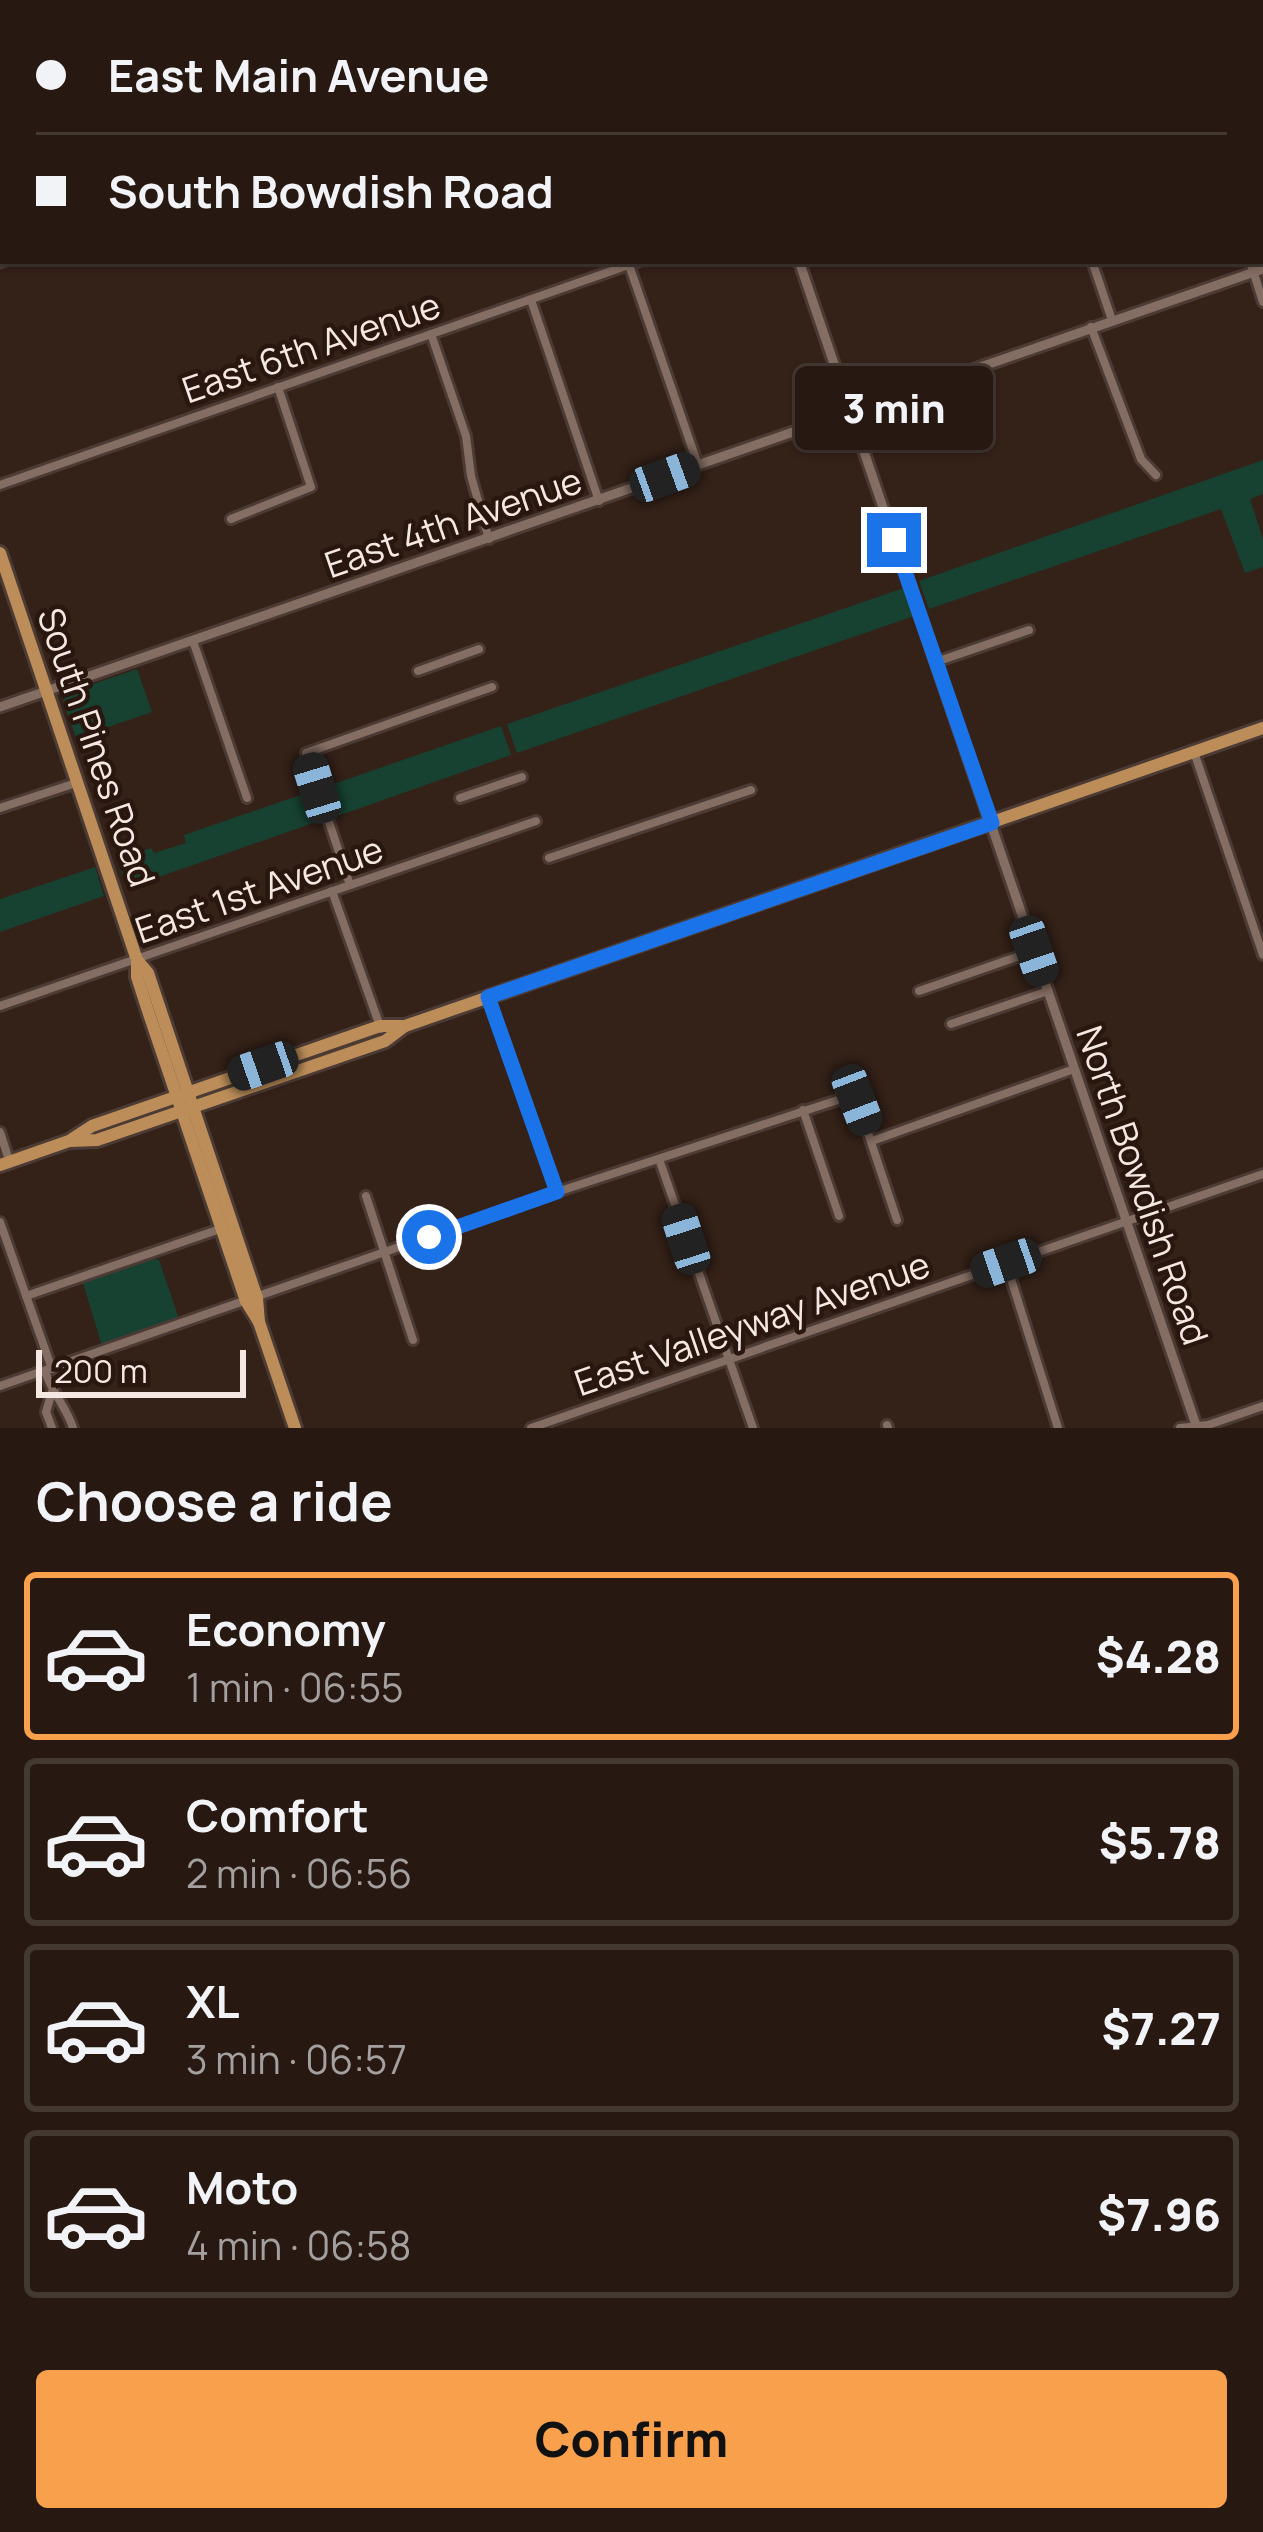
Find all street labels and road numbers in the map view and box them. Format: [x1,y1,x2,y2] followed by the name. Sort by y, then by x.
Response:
[176,280,446,414] street label: East 6th Avenue
[318,455,588,589] street label: East 4th Avenue
[26,601,168,893] street label: South Pines Road
[129,824,389,954] street label: East 1st Avenue
[1065,1019,1221,1351] street label: North Bowdish Road
[568,1239,936,1407] street label: East Valleyway Avenue

